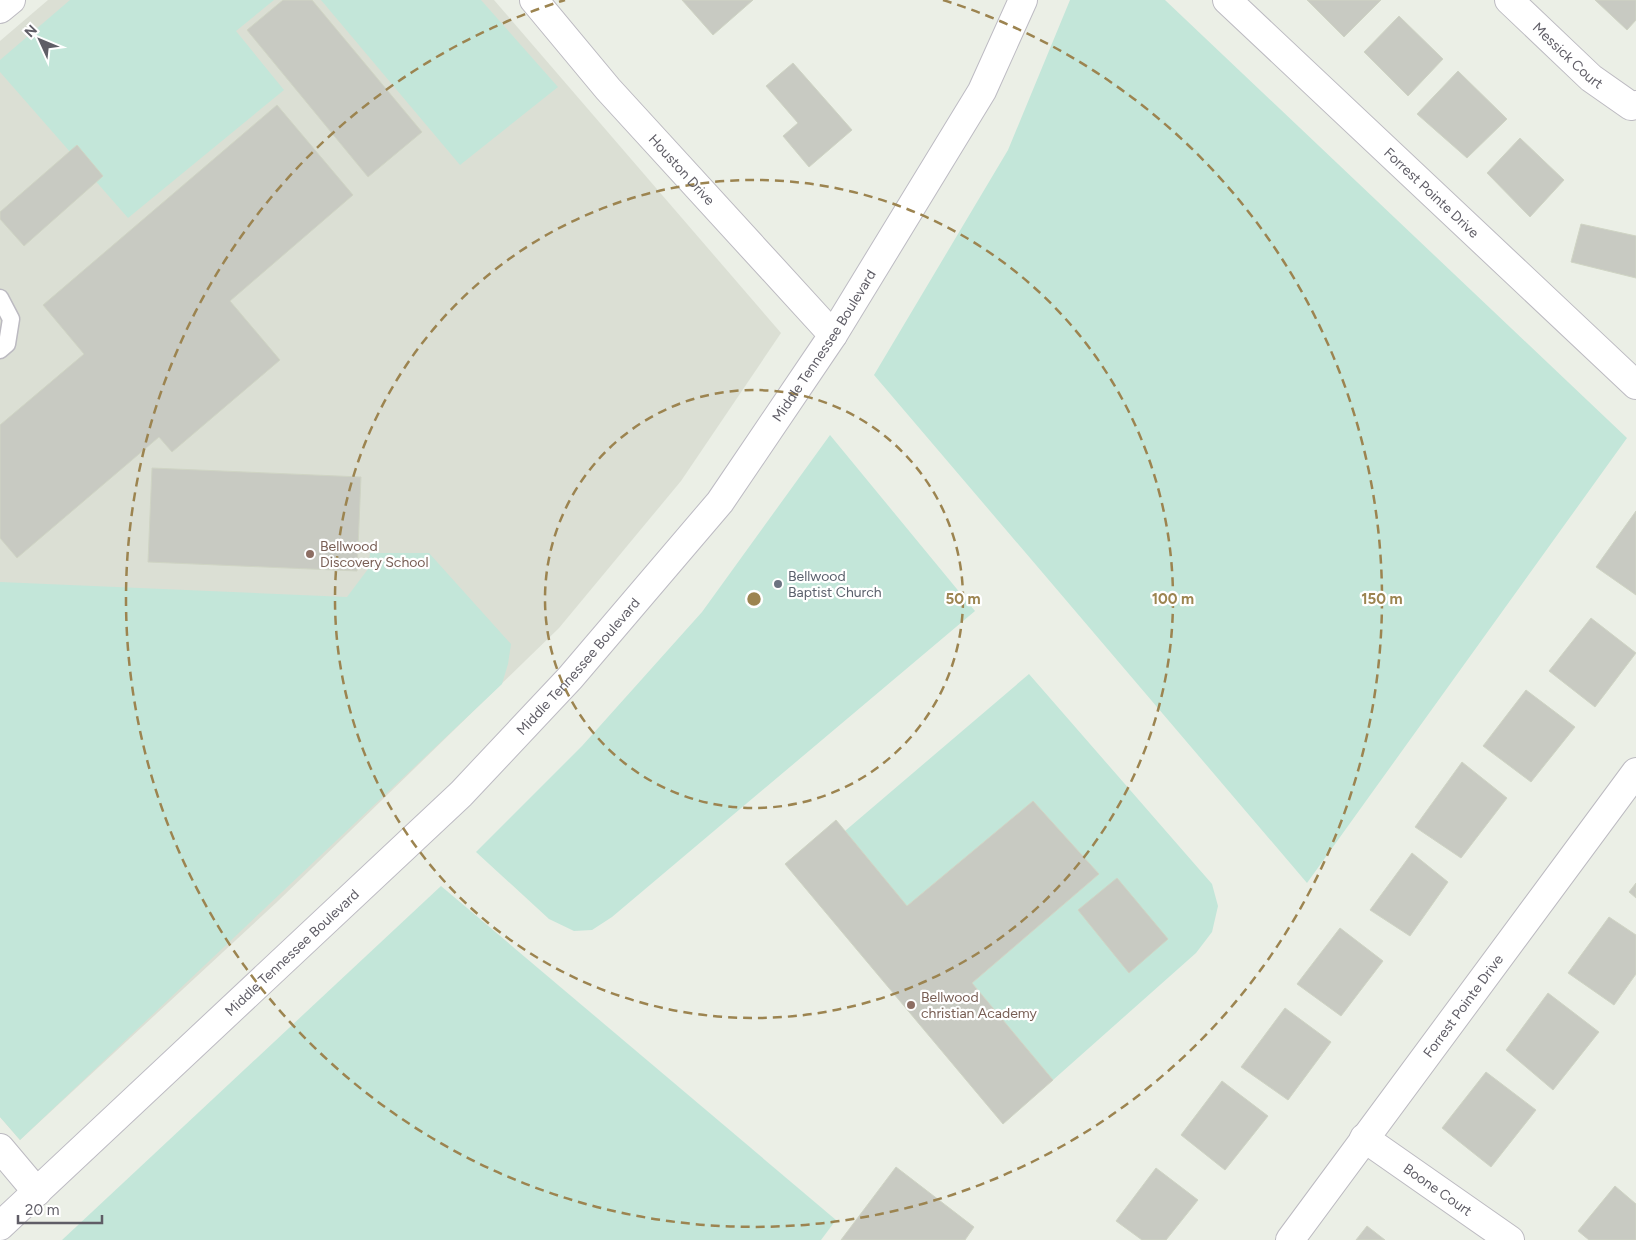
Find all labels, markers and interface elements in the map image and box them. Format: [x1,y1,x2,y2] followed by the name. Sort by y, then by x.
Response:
[15,15,65,65] north arrow
[1529,19,1606,93] street label: Messick Court
[21,22,41,41] text: N
[645,131,718,209] street label: Houston Drive
[1380,144,1482,242] street label: Forrest Pointe Drive
[769,267,880,425] street label: Middle Tennessee Boulevard
[320,538,429,571] place label: Bellwood Discovery School
[304,548,316,560] marker: Bellwood Discovery School
[788,568,882,601] place label: Bellwood Baptist Church
[772,578,784,590] marker: Bellwood Baptist Church
[745,590,763,608] centre of rings
[945,590,981,608] text: 50 m
[1152,590,1194,608] text: 100 m
[1361,590,1403,608] text: 150 m
[513,594,644,739] street label: Middle Tennessee Boulevard
[222,886,363,1020] street label: Middle Tennessee Boulevard
[1420,951,1507,1061] street label: Forrest Pointe Drive
[921,989,1038,1022] place label: Bellwood christian Academy
[905,999,917,1011] marker: Bellwood christian Academy
[1400,1160,1475,1220] street label: Boone Court
[18,1192,101,1224] scale bar
[25,1201,59,1219] text: 20 m

